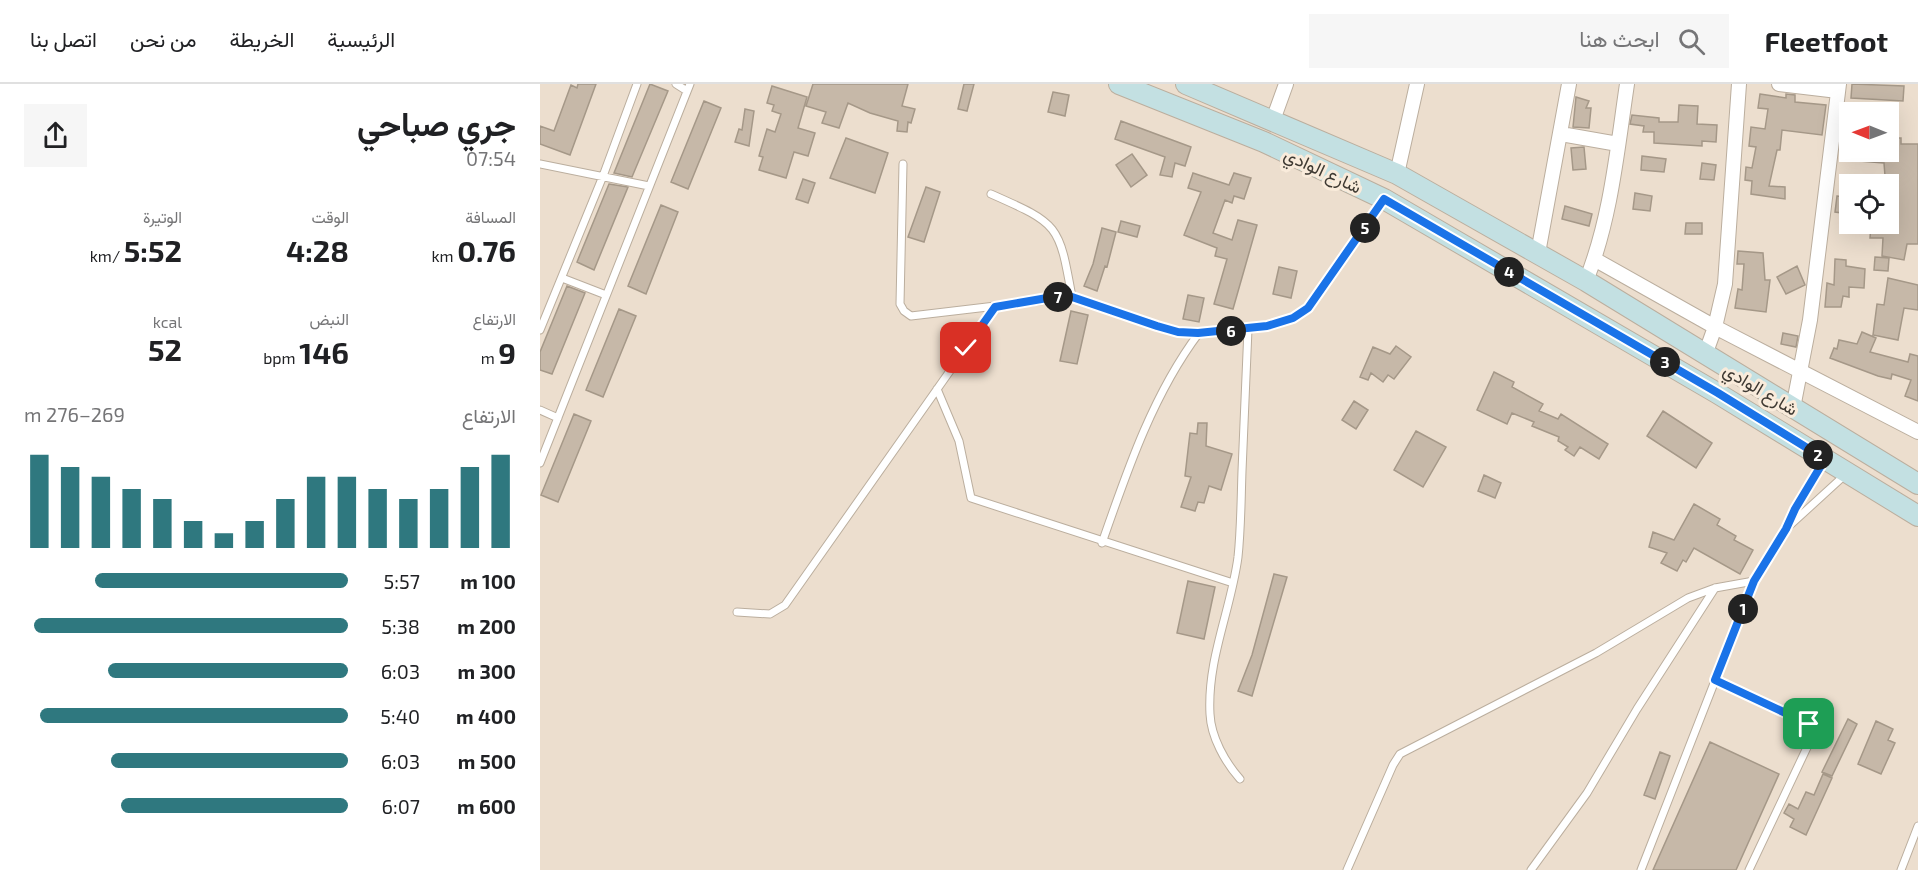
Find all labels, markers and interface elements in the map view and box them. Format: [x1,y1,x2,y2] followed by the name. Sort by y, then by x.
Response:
[1309,14,1729,68] search box
[1765,24,1888,58] text: Fleetfoot
[1579,25,1660,51] text: ابحث هنا
[1675,25,1708,58] icon: search
[30,26,97,51] text: اتصل بنا
[130,26,196,51] text: من نحن
[229,26,294,51] text: الخريطة
[327,26,395,51] text: الرئيسية
[1839,102,1899,162] north arrow
[1839,102,1899,234] map controls
[357,103,516,143] text: جري صباحي
[24,104,87,167] button: share
[1279,142,1365,202] street label: شارع الوادي
[466,146,516,170] text: 07:54
[1839,174,1899,234] button: locate
[143,207,182,226] text: الوتيرة
[311,207,349,226] text: الوقت
[465,207,516,226] text: المسافة
[1350,213,1380,243] pin: 5
[1361,218,1369,237] text: 5
[124,232,182,268] text: 5:52
[286,232,349,268] text: 4:28
[457,232,516,268] text: 0.76
[90,246,124,265] text: /km
[431,246,457,265] text: km
[1494,257,1524,287] pin: 4
[1504,262,1514,281] text: 4
[1043,282,1073,312] pin: 7
[1054,287,1062,306] text: 7
[309,309,349,328] text: النبض
[473,309,516,328] text: الارتفاع
[153,312,182,331] text: kcal
[1216,316,1246,346] pin: 6
[1226,321,1236,340] text: 6
[940,322,991,373] pin
[148,331,182,367] text: 52
[949,331,982,364] icon: check
[299,334,349,370] text: 146
[498,334,516,370] text: 9
[1650,347,1680,377] pin: 3
[263,348,299,367] text: bpm
[481,348,498,367] text: m
[1660,352,1670,371] text: 3
[1717,358,1802,424] street label: شارع الوادي
[24,402,125,426] text: 269–276 m
[462,403,516,427] text: الارتفاع
[1803,440,1833,470] pin: 2
[1813,445,1823,464] text: 2
[384,569,420,593] text: 5:57
[460,569,516,593] text: 100 m
[1728,594,1758,624] pin: 1
[1740,599,1746,618] text: 1
[381,614,420,638] text: 5:38
[457,614,516,638] text: 200 m
[381,659,420,683] text: 6:03
[457,659,516,683] text: 300 m
[1783,698,1834,749] pin
[380,704,420,728] text: 5:40
[456,704,516,728] text: 400 m
[1792,707,1825,740] icon: arrive
[381,749,420,773] text: 6:03
[458,749,516,773] text: 500 m
[382,794,420,818] text: 6:07
[457,794,516,818] text: 600 m

